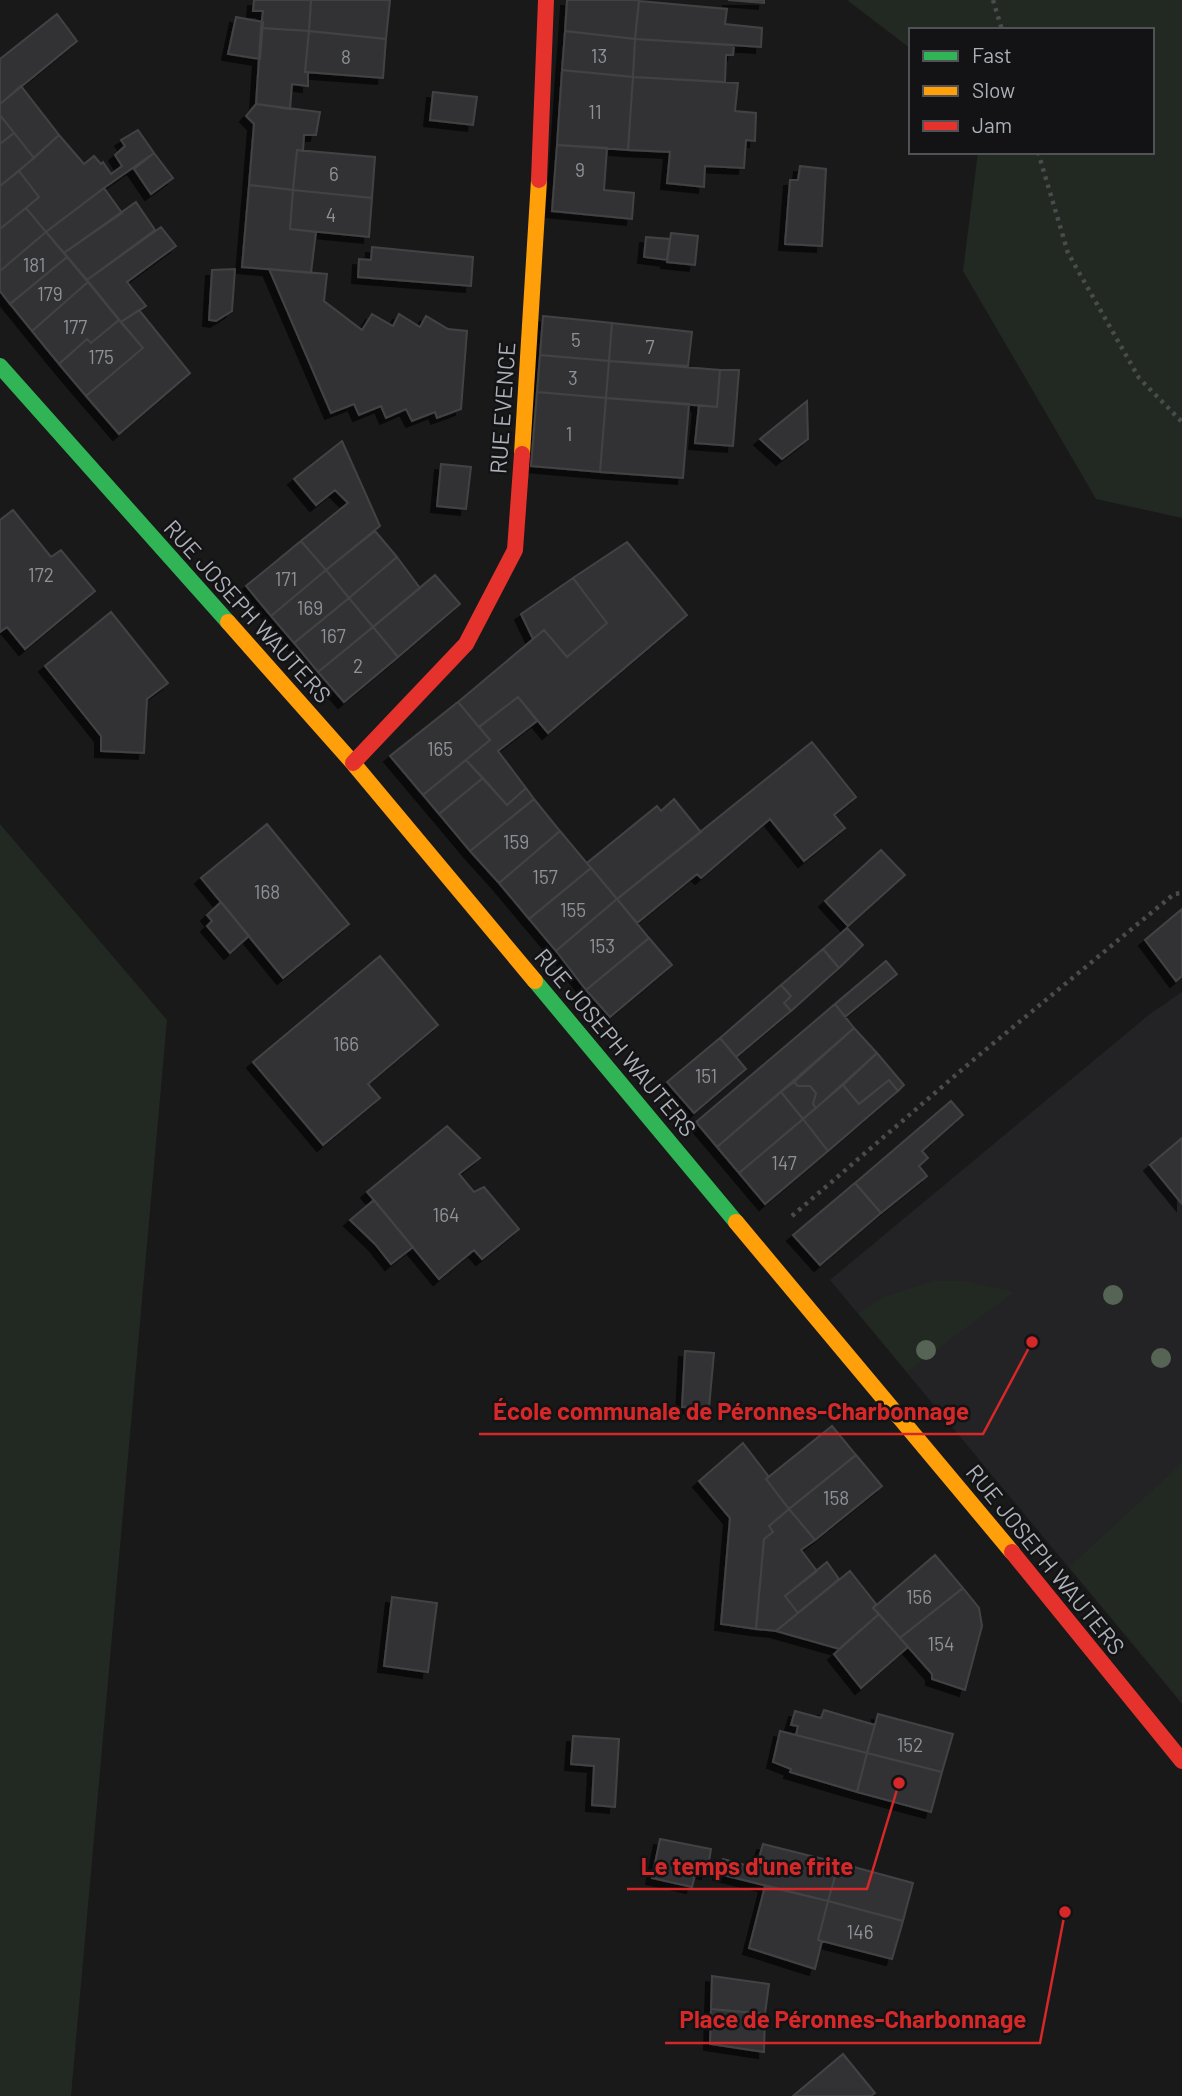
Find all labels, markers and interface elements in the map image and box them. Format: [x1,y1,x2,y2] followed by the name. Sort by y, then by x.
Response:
[909,28,1154,154] legend
[972,42,1012,67] text: Fast
[591,44,607,67] house number: 13
[341,45,351,68] house number: 8
[972,77,1015,102] text: Slow
[588,100,602,123] house number: 11
[972,112,1012,137] text: Jam
[575,158,585,181] house number: 9
[329,162,339,185] house number: 6
[326,203,336,226] house number: 4
[23,253,45,276] house number: 181
[37,282,63,305] house number: 179
[63,315,87,338] house number: 177
[571,328,581,351] house number: 5
[646,335,655,358] house number: 7
[483,341,521,475] street label: RUE EVENCE
[88,345,114,368] house number: 175
[568,366,578,389] house number: 3
[566,422,572,445] house number: 1
[158,514,338,708] street label: RUE JOSEPH WAUTERS
[28,563,54,586] house number: 172
[275,567,297,590] house number: 171
[297,596,323,619] house number: 169
[320,624,346,647] house number: 167
[353,654,363,677] house number: 2
[427,737,453,760] house number: 165
[503,830,529,853] house number: 159
[532,865,558,888] house number: 157
[254,880,280,903] house number: 168
[560,898,586,921] house number: 155
[589,934,615,957] house number: 153
[529,942,703,1142] street label: RUE JOSEPH WAUTERS
[333,1032,359,1055] house number: 166
[695,1064,717,1087] house number: 151
[771,1151,797,1174] house number: 147
[433,1203,459,1226] house number: 164
[479,1389,983,1434] callout: École communale de Péronnes-Charbonnage
[493,1396,969,1425] text: École communale de Péronnes-Charbonnage
[961,1458,1131,1660] street label: RUE JOSEPH WAUTERS
[823,1486,849,1509] house number: 158
[906,1585,932,1608] house number: 156
[928,1632,954,1655] house number: 154
[897,1733,923,1756] house number: 152
[627,1844,867,1889] callout: Le temps d'une frite
[641,1851,853,1880] text: Le temps d'une frite
[847,1920,873,1943] house number: 146
[665,1998,1040,2043] callout: Place de Péronnes-Charbonnage
[680,2004,1026,2033] text: Place de Péronnes-Charbonnage

